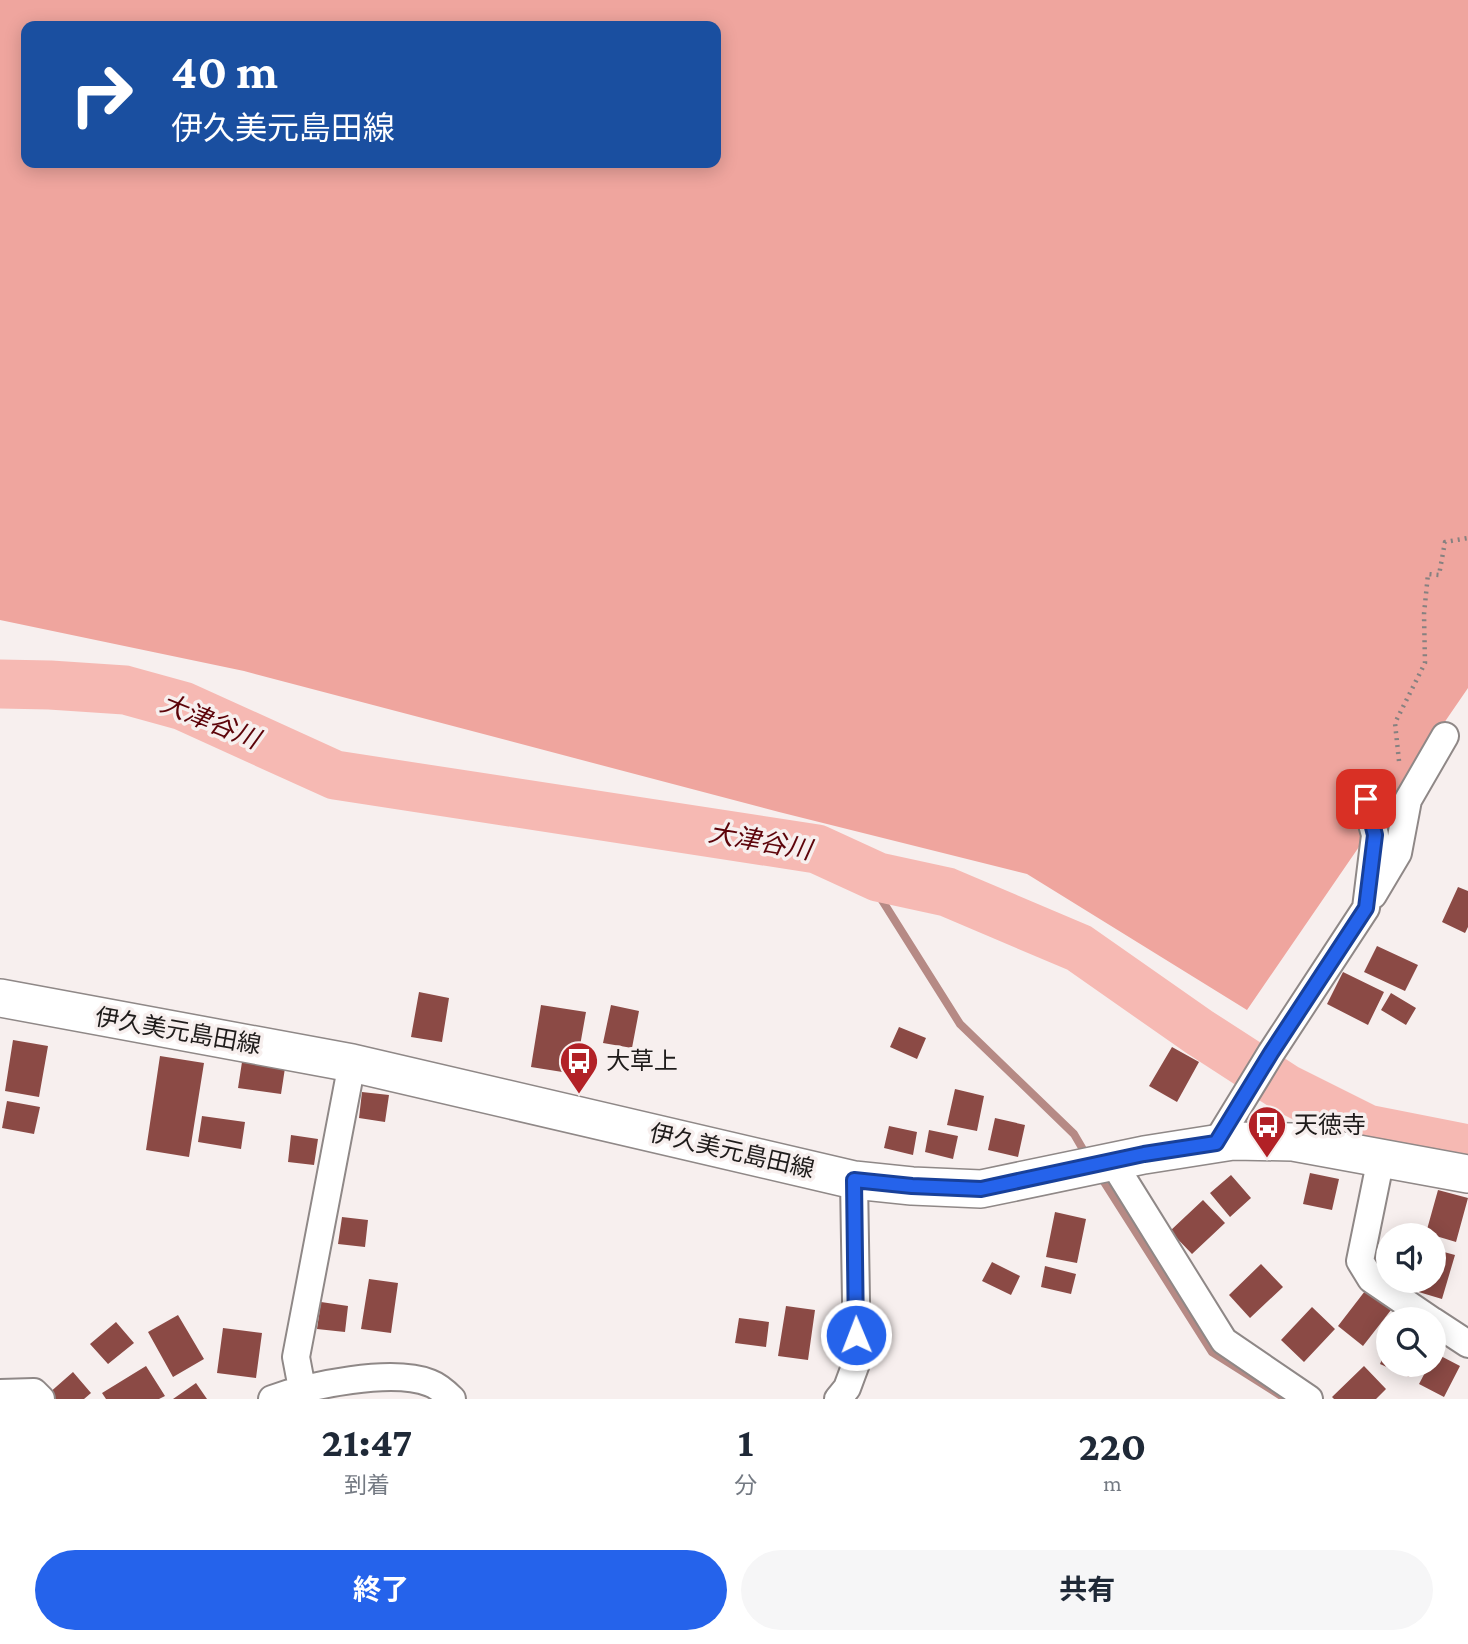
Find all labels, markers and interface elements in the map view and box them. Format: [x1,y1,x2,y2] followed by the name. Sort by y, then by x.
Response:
[171,44,278,99] text: 40 m
[56,49,147,140] icon: right
[171,110,395,146] text: 伊久美元島田線
[156,689,266,756] water label: 大津谷川
[1336,769,1396,829] pin
[1347,780,1385,818] icon: arrive
[706,818,817,865] water label: 大津谷川
[93,1003,263,1058] street label: 伊久美元島田線
[558,1040,600,1095] bus stop icon: 大草上
[606,1047,678,1074] place label: 大草上
[1246,1104,1288,1159] bus stop icon: 天徳寺
[1294,1111,1366,1138] place label: 天徳寺
[647,1118,817,1183] street label: 伊久美元島田線
[1376,1223,1446,1377] map controls
[1376,1223,1446,1293] button: sound
[819,1298,893,1372] position arrow
[1376,1307,1446,1377] button: search
[322,1418,412,1465] text: 21:47
[738,1418,753,1465] text: 1
[1079,1422,1146,1469] text: 220
[1103,1470,1122,1496] text: m
[344,1472,390,1498] text: 到着
[734,1472,757,1498] text: 分
[35,1550,727,1630] button: 終了
[741,1550,1433,1630] button: 共有

